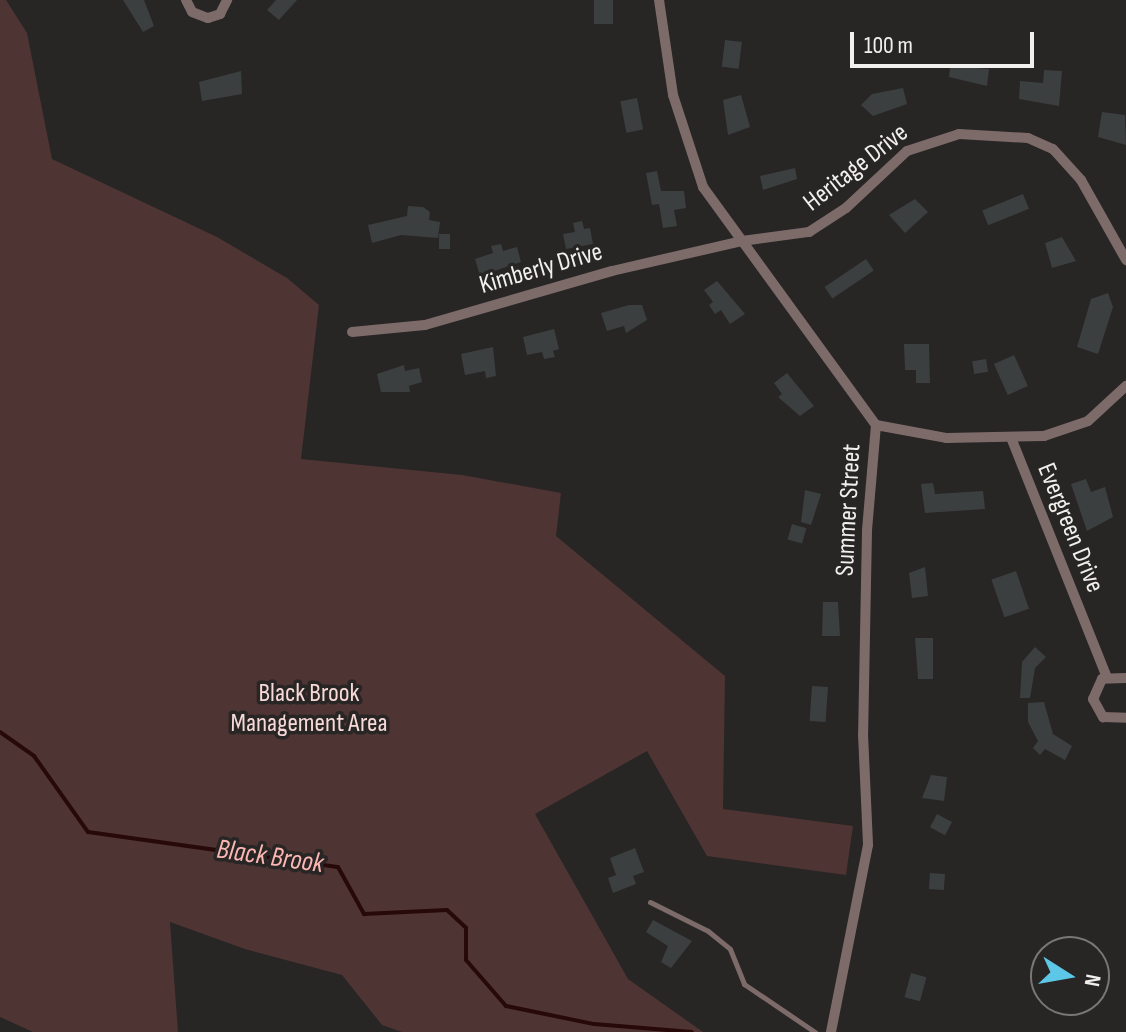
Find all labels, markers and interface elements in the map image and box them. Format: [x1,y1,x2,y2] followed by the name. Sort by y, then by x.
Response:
[854,16,1038,66] scale bar
[864,31,913,60] text: 100 m
[798,118,914,218] street label: Heritage Drive
[476,237,606,301] street label: Kimberly Drive
[830,443,868,577] street label: Summer Street
[1030,459,1110,597] street label: Evergreen Drive
[231,678,387,740] park label: Black Brook Management Area
[215,833,325,881] water label: Black Brook
[1030,936,1110,1016] north arrow
[1078,972,1106,989] text: N

